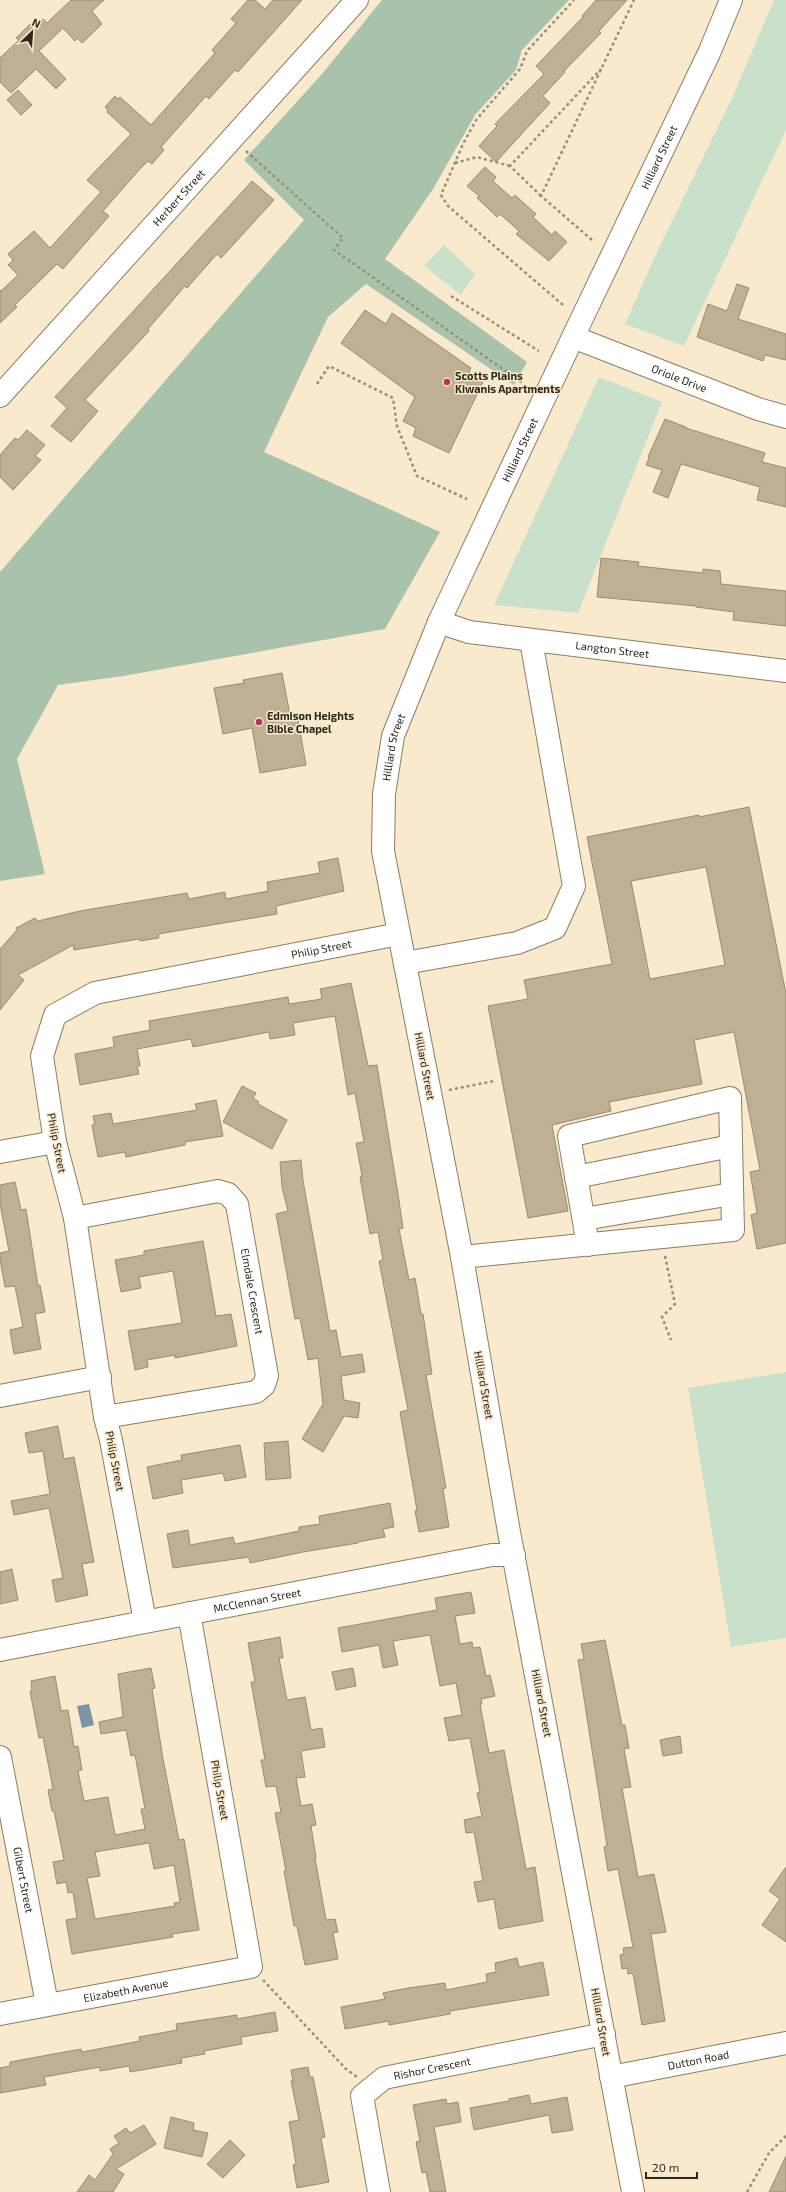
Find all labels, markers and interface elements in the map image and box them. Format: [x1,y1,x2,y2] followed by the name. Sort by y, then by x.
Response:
[12,12,52,52] north arrow
[30,15,43,30] text: N
[638,123,679,191] street label: Hilliard Street
[150,166,207,228] street label: Herbert Street
[650,361,709,395] street label: Oriole Drive
[455,369,560,395] place label: Scotts Plains Kiwanis Apartments
[442,377,452,387] marker: Scotts Plains Kiwanis Apartments
[499,416,540,484] street label: Hilliard Street
[575,638,650,660] street label: Langton Street
[267,709,354,735] place label: Edmison Heights Bible Chapel
[379,711,407,782] street label: Hilliard Street
[254,717,264,727] marker: Edmison Heights Bible Chapel
[290,936,353,961] street label: Philip Street
[413,1031,438,1101] street label: Hilliard Street
[45,1112,70,1174] street label: Philip Street
[239,1247,267,1335] street label: Elmdale Crescent
[472,1350,497,1420] street label: Hilliard Street
[103,1430,128,1492] street label: Philip Street
[212,1585,302,1615] street label: McClennan Street
[530,1668,555,1738] street label: Hilliard Street
[209,1759,232,1821] street label: Philip Street
[11,1846,36,1914] street label: Gilbert Street
[82,1976,169,2004] street label: Elizabeth Avenue
[589,1987,614,2057] street label: Hilliard Street
[666,2047,730,2072] street label: Dutton Road
[392,2054,472,2082] street label: Rishor Crescent
[646,2154,697,2180] scale bar
[652,2160,679,2174] text: 20 m

